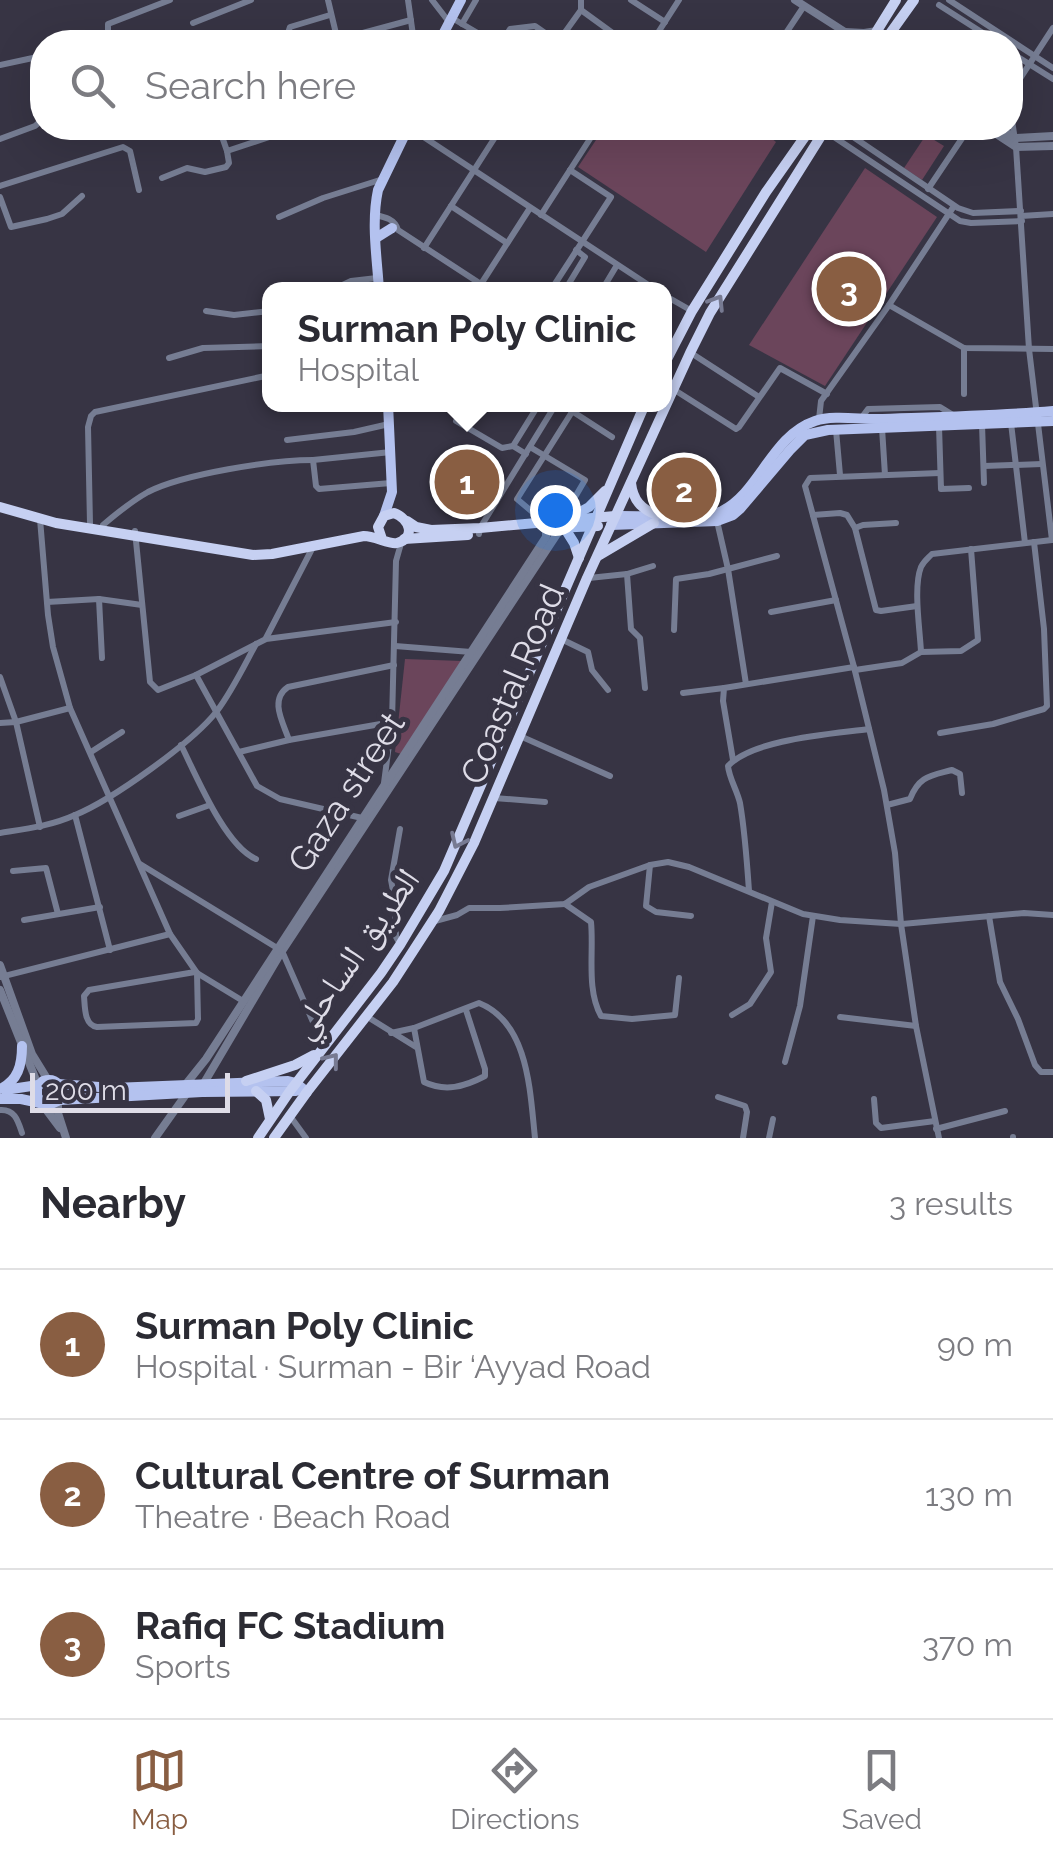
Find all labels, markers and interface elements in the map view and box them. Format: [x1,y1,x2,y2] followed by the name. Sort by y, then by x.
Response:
[30,30,1023,140] search box
[65,58,120,113] icon: search
[145,63,356,108] text: Search here
[816,252,882,326] pin: 3
[262,282,672,412] popup
[705,295,724,313] one-way arrow
[298,306,636,351] text: Surman Poly Clinic
[298,351,419,388] text: Hospital
[434,444,500,520] pin: 1
[652,452,716,528] pin: 2
[530,485,581,536] your location
[452,578,572,790] street label: Coastal Road
[279,704,413,880] street label: Gaza street
[451,830,471,848] one-way arrow
[280,860,434,1050] street label: الطريق الساحلي
[320,1053,338,1071] one-way arrow
[30,1068,230,1112] scale bar
[45,1074,127,1107] text: 200 m
[40,1179,186,1228] text: Nearby
[889,1185,1013,1222] text: 3 results
[135,1303,474,1348] text: Surman Poly Clinic
[65,1326,80,1363] text: 1
[937,1326,1013,1363] text: 90 m
[135,1348,651,1385] text: Hospital · Surman - Bir ‘Ayyad Road
[135,1453,610,1498] text: Cultural Centre of Surman
[63,1476,82,1513] text: 2
[925,1476,1013,1513] text: 130 m
[135,1498,451,1535] text: Theatre · Beach Road
[135,1603,445,1648] text: Rafiq FC Stadium
[64,1626,81,1663] text: 3
[922,1626,1013,1663] text: 370 m
[135,1648,231,1685] text: Sports
[131,1743,188,1836] tab: Map
[450,1743,580,1836] tab: Directions
[842,1743,922,1836] tab: Saved

